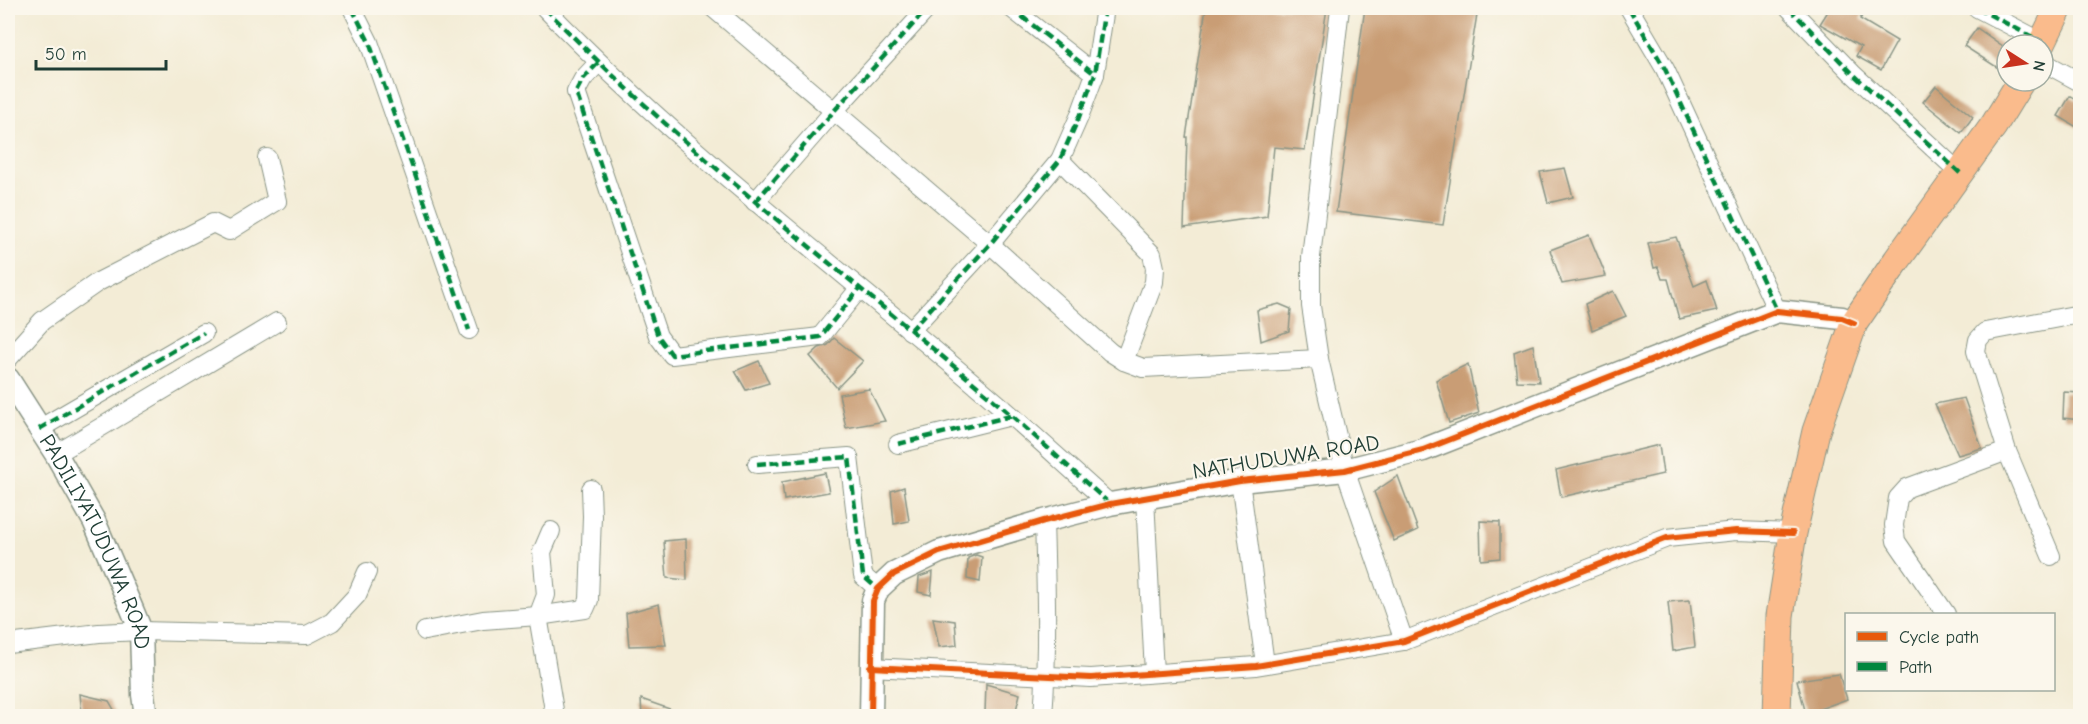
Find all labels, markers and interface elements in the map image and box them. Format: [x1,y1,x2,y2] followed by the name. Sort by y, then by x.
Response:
[36,33,166,71] scale bar
[1995,33,2055,93] north arrow
[45,44,87,65] text: 50 m
[2029,59,2049,73] text: N
[34,429,155,650] street label: PADILIYATUDUWA ROAD
[1191,429,1381,485] street label: NATHUDUWA ROAD
[1845,613,2055,691] legend
[1899,627,1979,648] text: Cycle path
[1899,657,1932,678] text: Path

